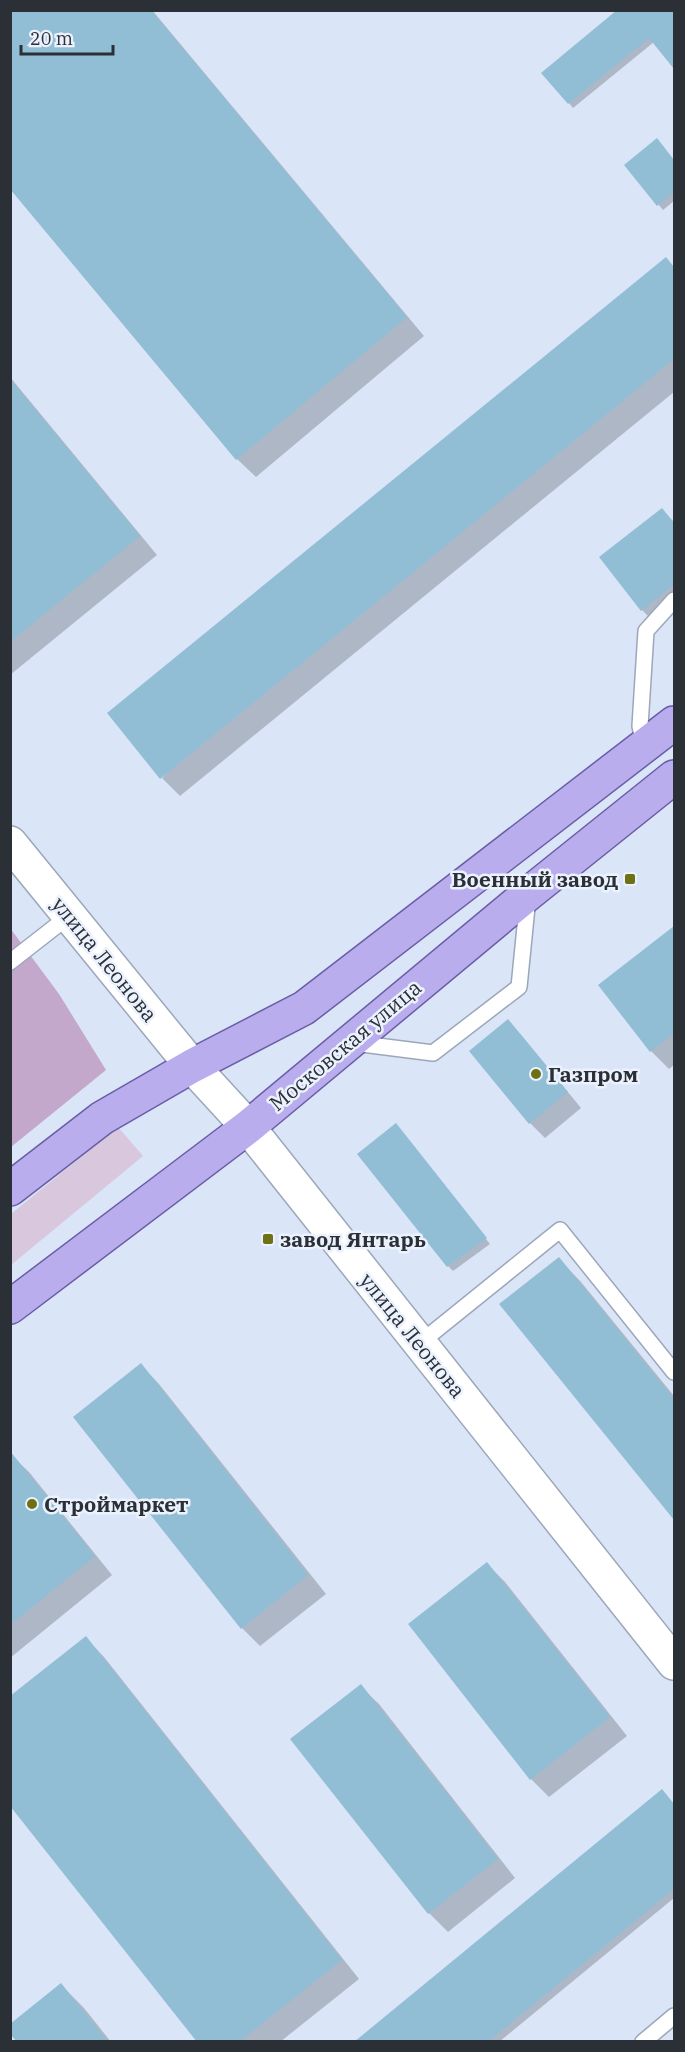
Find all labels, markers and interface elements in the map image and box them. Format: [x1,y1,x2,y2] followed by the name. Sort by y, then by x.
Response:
[21,18,112,56] scale bar
[30,27,73,50] text: 20 m
[452,865,618,893] place label: Военный завод
[623,872,637,886] marker: Военный завод
[46,891,164,1027] street label: улица Леонова
[263,973,427,1117] street label: Московская улица
[548,1060,638,1088] place label: Газпром
[529,1067,543,1081] marker: Газпром
[280,1225,426,1253] place label: завод Янтарь
[261,1232,275,1246] marker: завод Янтарь
[354,1267,472,1403] street label: улица Леонова
[44,1490,189,1518] place label: Строймаркет
[25,1497,39,1511] marker: Строймаркет

